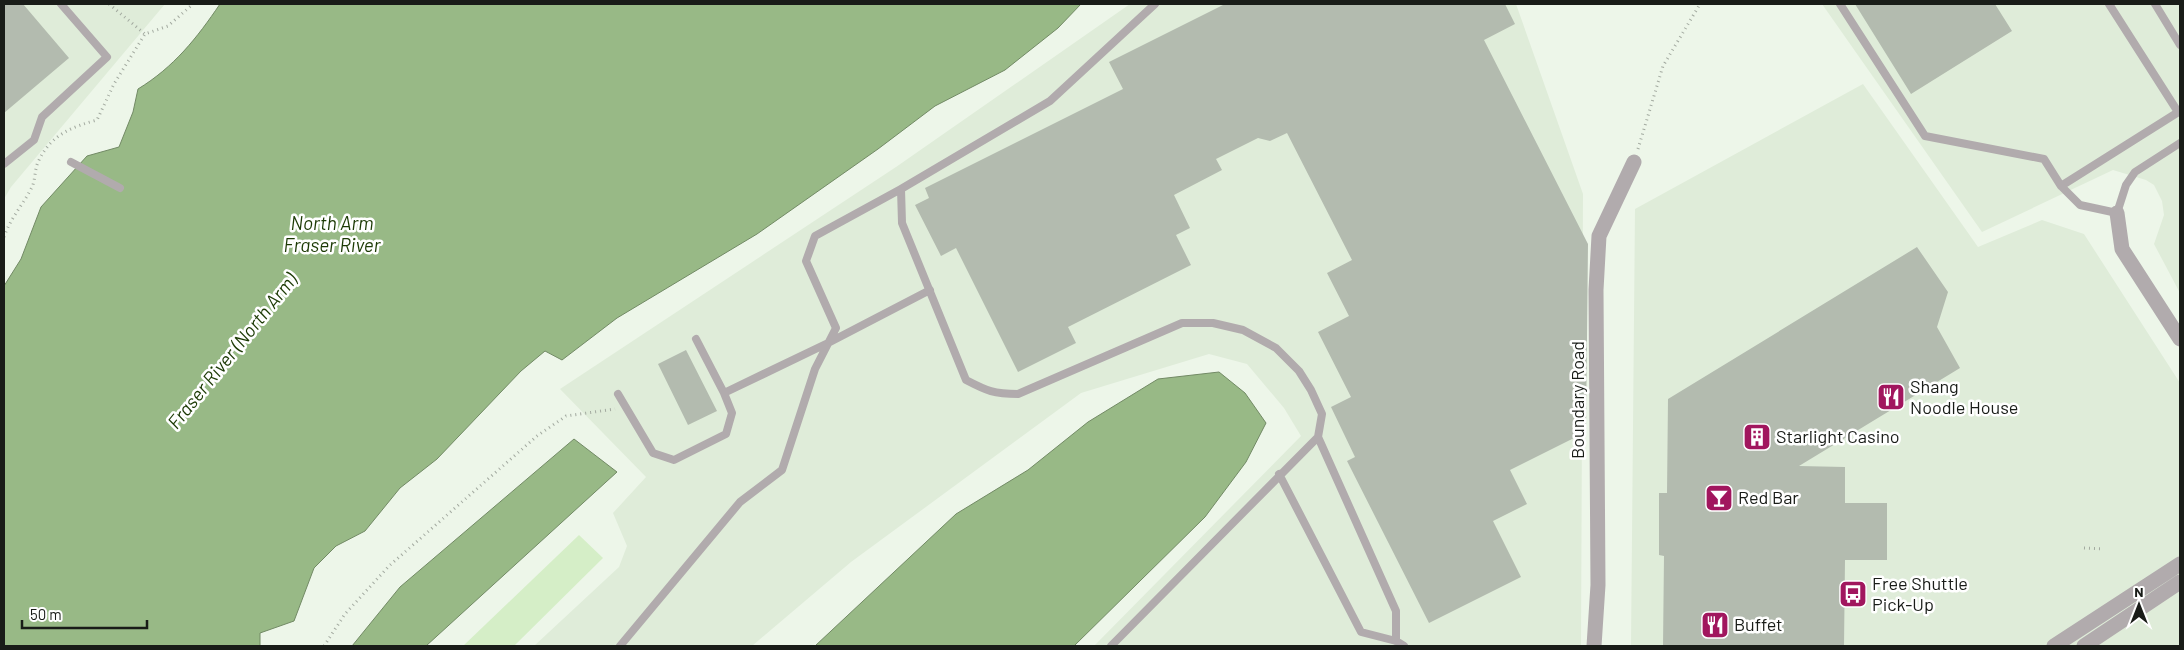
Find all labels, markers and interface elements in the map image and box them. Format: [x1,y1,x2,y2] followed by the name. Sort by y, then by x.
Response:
[284,211,382,256] water label: North Arm Fraser River
[162,268,302,433] water label: Fraser River (North Arm)
[1566,341,1588,459] street label: Boundary Road
[1910,375,2018,418] place label: Shang Noodle House
[1876,382,1906,412] restaurant icon: Shang Noodle House
[1742,422,1772,452] building icon: Starlight Casino
[1776,425,1900,447] place label: Starlight Casino
[1704,483,1734,513] bar icon: Red Bar
[1738,486,1799,508] place label: Red Bar
[1872,572,1968,615] place label: Free Shuttle Pick-Up
[1838,579,1868,609] bus stop icon: Free Shuttle Pick-Up
[2114,580,2164,630] north arrow
[2134,583,2144,600] text: N
[22,598,148,630] scale bar
[30,605,62,623] text: 50 m
[1700,610,1730,640] restaurant icon: Buffet
[1734,613,1783,635] place label: Buffet

